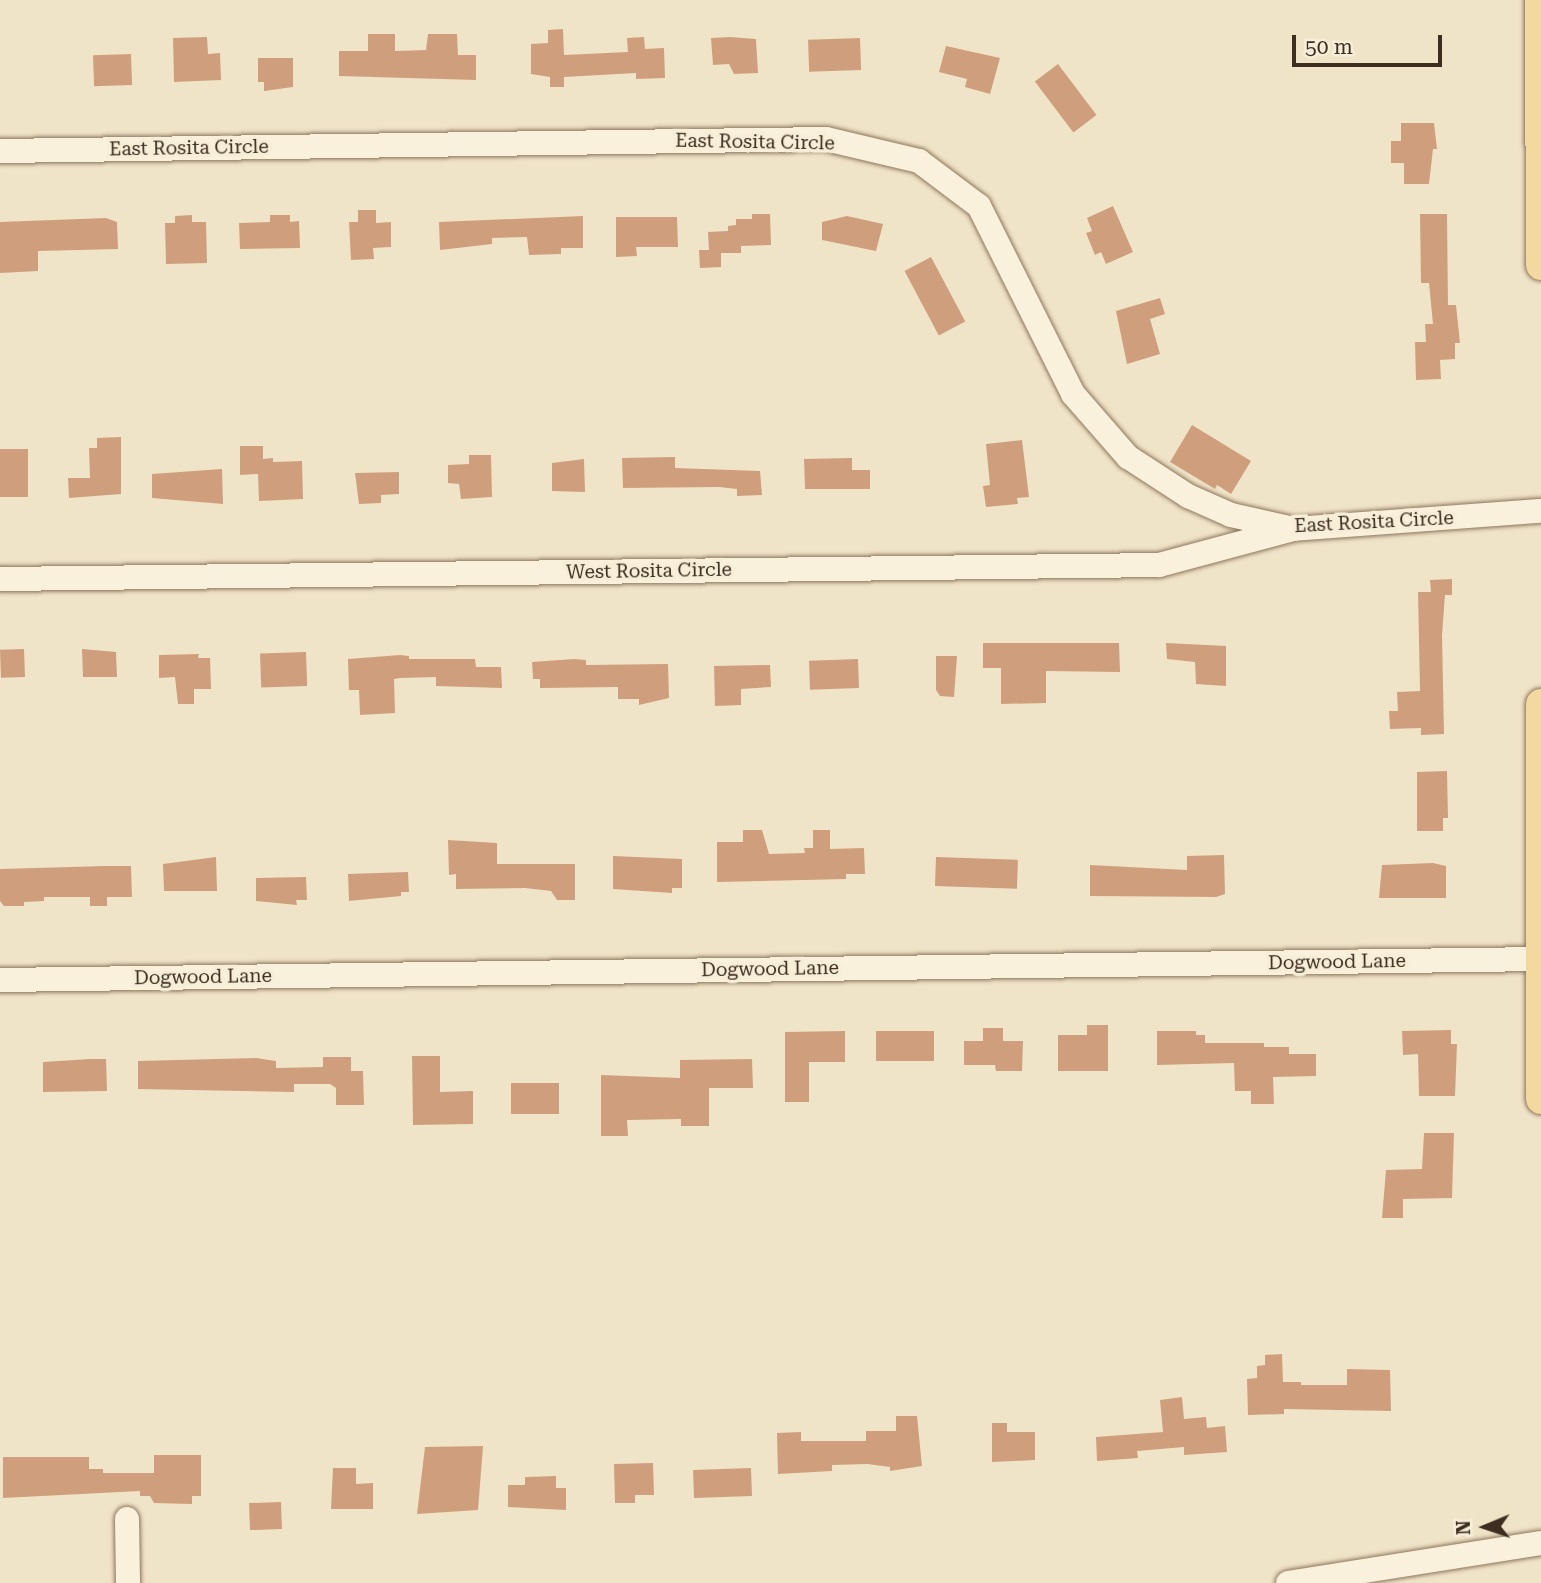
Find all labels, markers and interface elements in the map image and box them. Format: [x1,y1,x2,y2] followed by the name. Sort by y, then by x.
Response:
[1296,21,1446,65] scale bar
[1305,35,1353,59] text: 50 m
[675,129,835,155] street label: East Rosita Circle
[109,135,269,161] street label: East Rosita Circle
[1294,506,1454,538] street label: East Rosita Circle
[566,558,732,584] street label: West Rosita Circle
[1268,949,1406,975] street label: Dogwood Lane
[701,956,839,982] street label: Dogwood Lane
[134,964,272,990] street label: Dogwood Lane
[1450,1492,1520,1562] north arrow
[1452,1520,1475,1535] text: N

